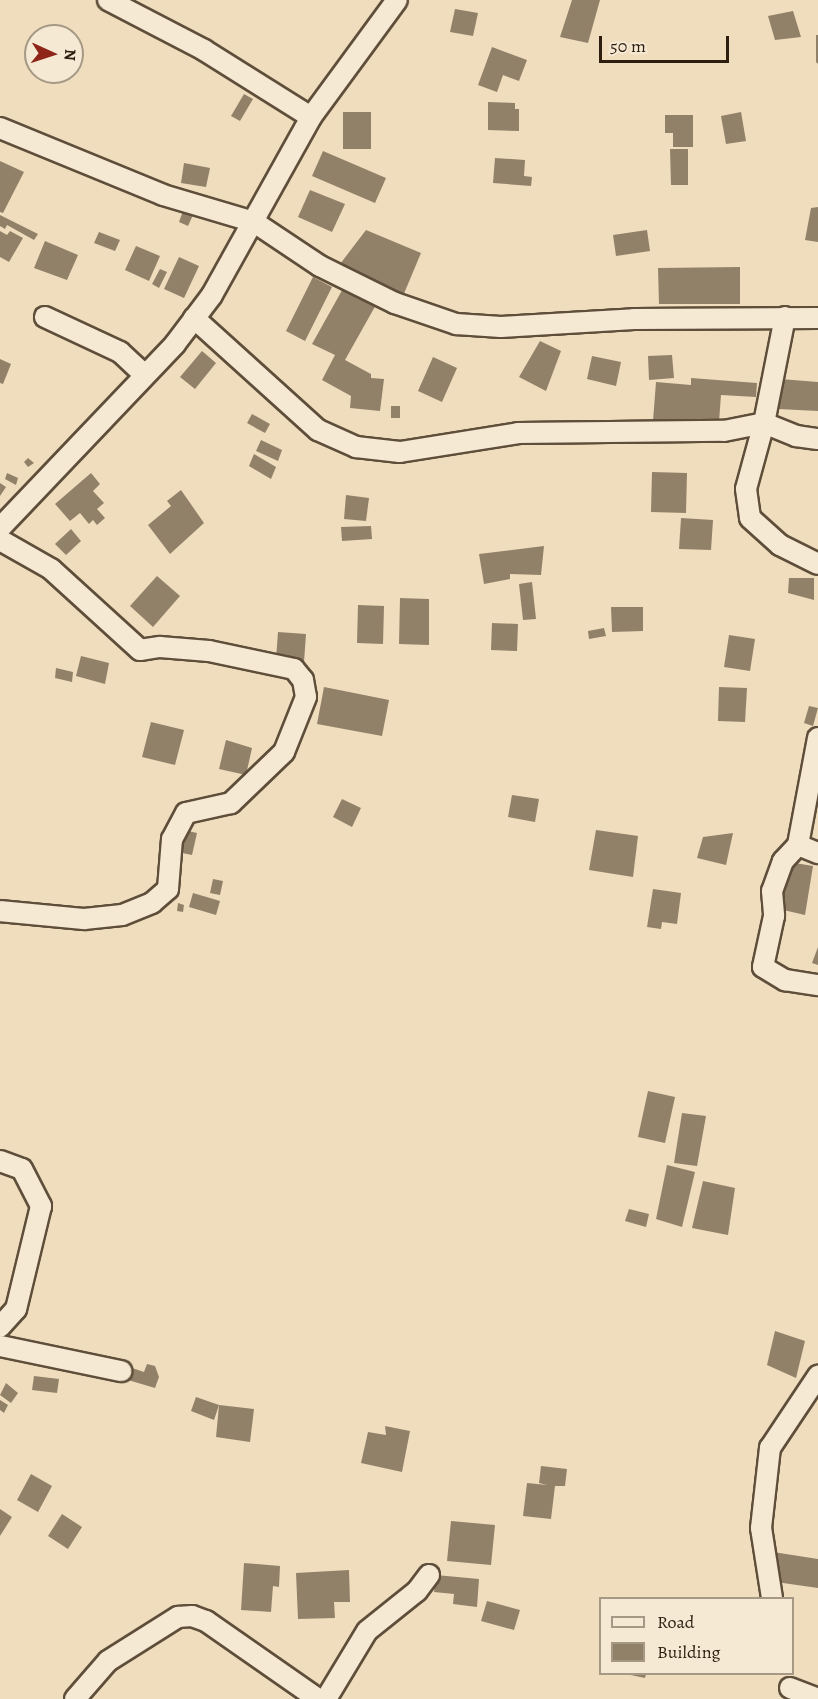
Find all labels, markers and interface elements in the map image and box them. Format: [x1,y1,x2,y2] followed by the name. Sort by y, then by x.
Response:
[24,24,84,84] north arrow
[602,24,732,62] scale bar
[610,34,646,58] text: 50 m
[59,48,81,61] text: N
[599,1597,794,1675] legend
[657,1610,694,1634] text: Road
[657,1640,721,1664] text: Building

